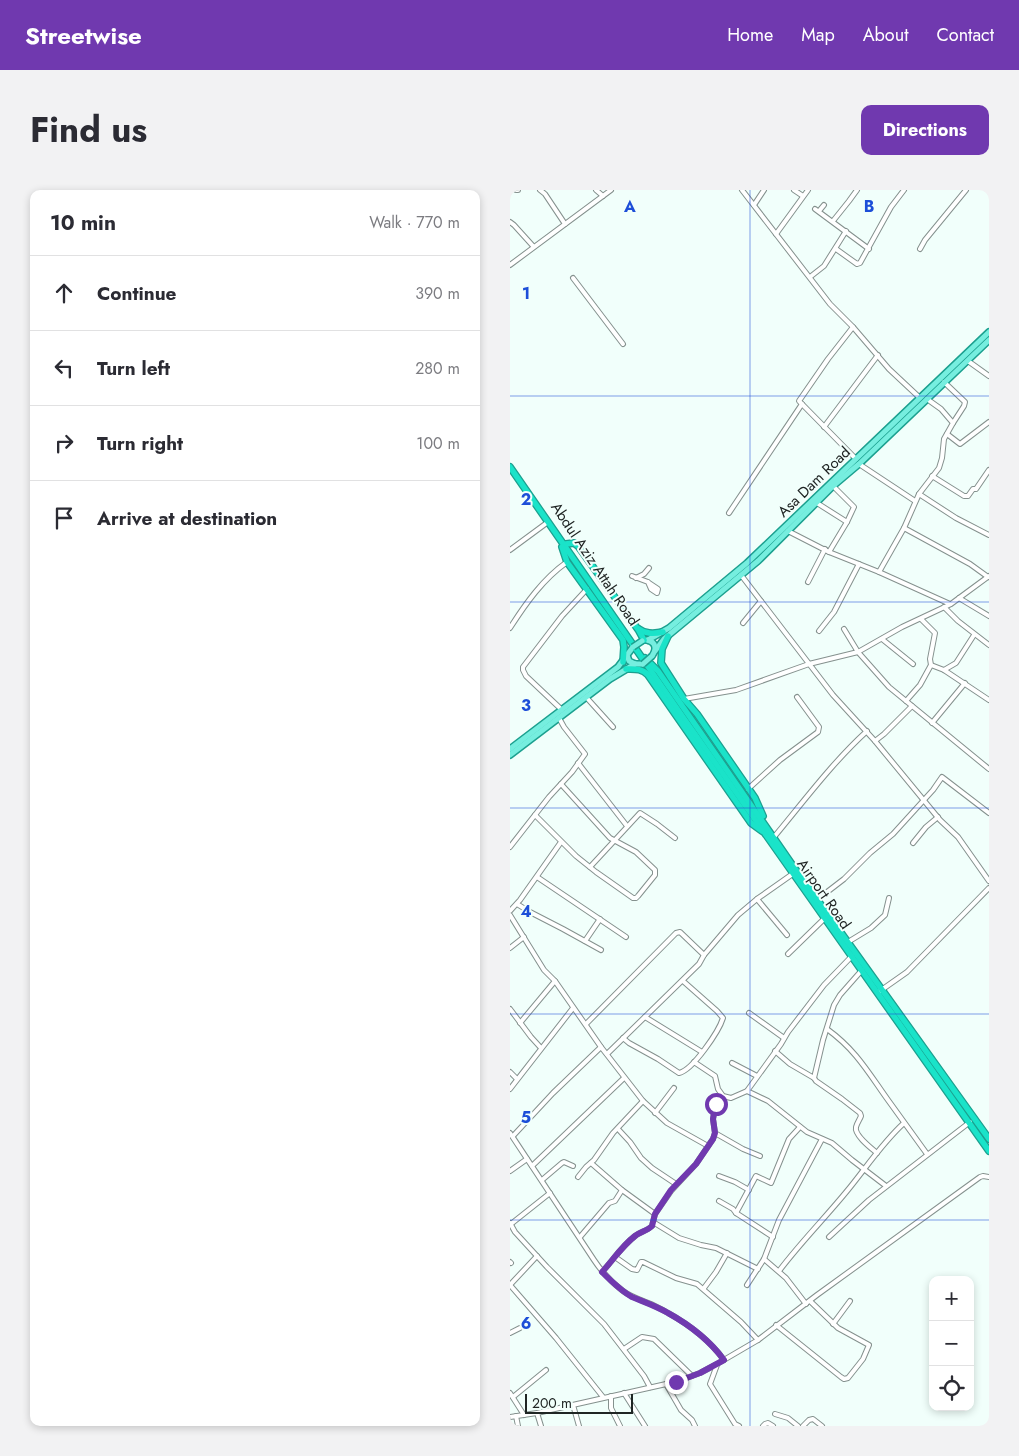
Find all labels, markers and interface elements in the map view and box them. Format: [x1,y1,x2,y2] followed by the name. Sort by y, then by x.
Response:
[25,18,142,53] text: Streetwise
[727,22,773,48] text: Home
[801,22,835,48] text: Map
[863,22,908,48] text: About
[936,22,994,48] text: Contact
[30,105,147,155] text: Find us
[861,105,989,155] button: Directions
[623,195,636,218] text: A
[864,195,874,218] text: B
[50,208,116,238] text: 10 min
[369,211,460,234] text: Walk · 770 m
[50,279,78,307] icon: ahead
[97,280,176,307] text: Continue
[415,282,460,305] text: 390 m
[522,282,530,305] text: 1
[50,354,78,382] icon: left
[97,355,170,382] text: Turn left
[415,357,460,380] text: 280 m
[50,429,78,457] icon: right
[97,430,183,457] text: Turn right
[416,432,460,455] text: 100 m
[773,442,855,522] street label: Asa Dam Road
[521,488,531,511] text: 2
[545,498,645,630] street label: Abdul Aziz Attah Road
[50,504,78,532] icon: arrive
[97,505,277,532] text: Arrive at destination
[521,694,531,717] text: 3
[792,854,856,934] street label: Airport Road
[520,900,532,923] text: 4
[705,1093,728,1116] route start
[521,1106,531,1129] text: 5
[929,1276,974,1411] map controls
[929,1276,974,1321] button: +
[521,1312,531,1335] text: 6
[929,1321,974,1366] button: −
[929,1366,974,1411] button: locate
[665,1371,688,1394] route end
[525,1391,632,1414] scale bar
[532,1393,572,1413] text: 200 m

